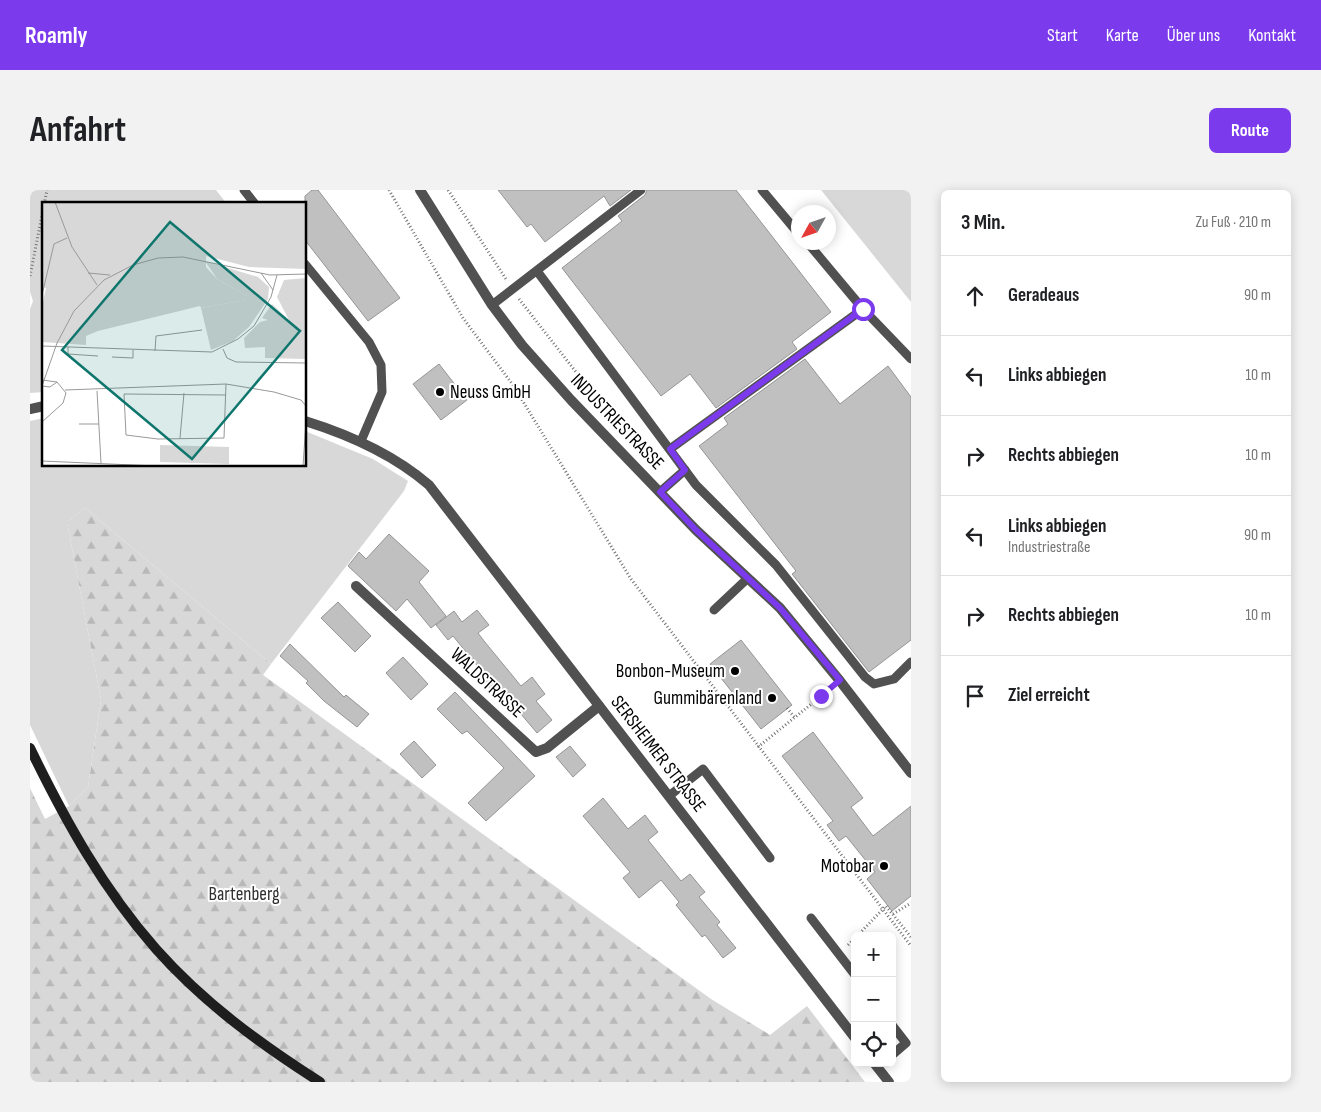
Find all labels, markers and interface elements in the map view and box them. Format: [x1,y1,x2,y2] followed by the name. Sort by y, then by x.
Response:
[25,21,88,50] text: Roamly
[1047,25,1078,46] text: Start
[1106,25,1139,46] text: Karte
[1167,25,1220,46] text: Über uns
[1248,25,1296,46] text: Kontakt
[1209,108,1291,153] button: Route
[30,109,126,152] text: Anfahrt
[42,202,306,466] inset map
[791,205,836,250] north arrow
[961,210,1005,235] text: 3 Min.
[1195,213,1271,232] text: Zu Fuß · 210 m
[961,282,989,310] icon: ahead
[1008,284,1079,307] text: Geradeaus
[1244,286,1271,305] text: 90 m
[852,298,875,321] route start
[961,362,989,390] icon: left
[1008,364,1106,387] text: Links abbiegen
[1245,366,1271,385] text: 10 m
[565,369,669,475] street label: INDUSTRIESTRASSE
[450,381,531,404] place label: Neuss GmbH
[434,386,446,398] marker: Neuss GmbH
[961,442,989,470] icon: right
[1008,444,1119,467] text: Rechts abbiegen
[1245,446,1271,465] text: 10 m
[1008,515,1106,538] text: Links abbiegen
[961,522,989,550] icon: left
[1244,526,1271,545] text: 90 m
[1008,538,1090,557] text: Industriestraße
[961,602,989,630] icon: right
[1008,604,1119,627] text: Rechts abbiegen
[1245,606,1271,625] text: 10 m
[445,643,529,723] street label: WALDSTRASSE
[616,660,725,683] place label: Bonbon-Museum
[729,665,741,677] marker: Bonbon-Museum
[961,682,989,710] icon: arrive
[1008,684,1090,707] text: Ziel erreicht
[810,685,833,708] route end
[654,687,762,710] place label: Gummibärenland
[605,691,711,817] street label: SERSHEIMER STRASSE
[766,692,778,704] marker: Gummibärenland
[821,855,875,878] place label: Motobar
[878,860,890,872] marker: Motobar
[209,883,280,906] park label: Bartenberg
[851,932,896,1067] map controls
[851,932,896,977] button: +
[851,977,896,1022] button: −
[851,1022,896,1067] button: locate

